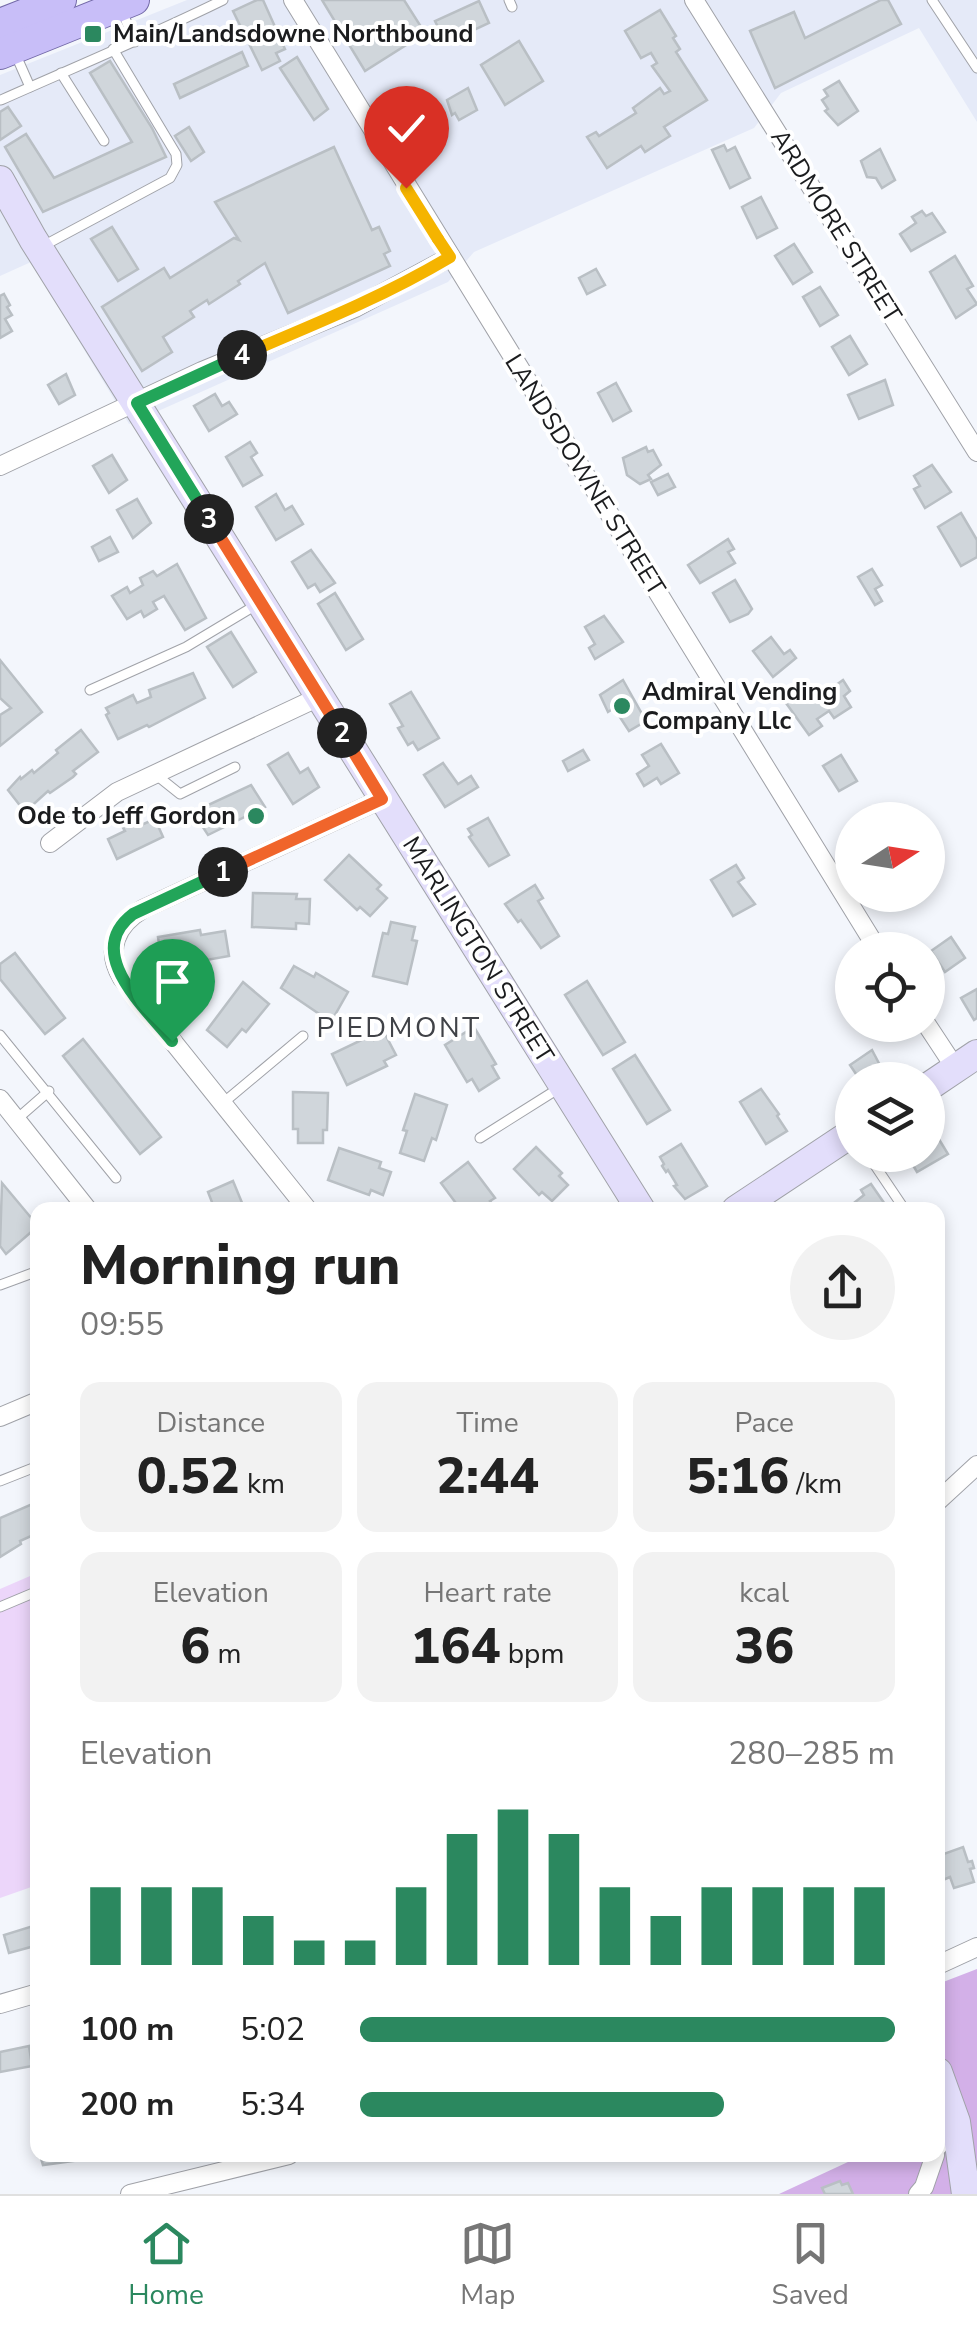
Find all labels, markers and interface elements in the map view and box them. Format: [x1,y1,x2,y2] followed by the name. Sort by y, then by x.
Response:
[113,17,473,51] place label: Main/Landsdowne Northbound
[82,23,104,45] marker: Main/Landsdowne Northbound
[364,86,449,189] pin
[379,101,434,156] icon: check
[763,123,909,329] street label: ARDMORE STREET
[217,330,267,380] pin: 4
[234,336,250,374] text: 4
[497,348,673,602] street label: LANDSDOWNE STREET
[184,494,234,544] pin: 3
[201,500,217,538] text: 3
[642,675,837,738] place label: Admiral Vending Company Llc
[611,695,633,717] marker: Admiral Vending Company Llc
[317,708,367,758] pin: 2
[334,714,350,752] text: 2
[17,799,236,833] place label: Ode to Jeff Gordon
[835,802,945,912] north arrow
[835,802,945,1172] map controls
[245,805,267,827] marker: Ode to Jeff Gordon
[394,830,562,1070] street label: MARLINGTON STREET
[198,847,248,897] pin: 1
[215,853,231,891] text: 1
[835,932,945,1042] button: locate
[130,939,215,1042] pin
[145,954,200,1009] icon: arrive
[317,1009,482,1047] district label: PIEDMONT
[835,1062,945,1172] button: layers
[80,1228,400,1303] text: Morning run
[790,1235,895,1340] button: share
[80,1303,164,1346] text: 09:55
[156,1404,265,1442] text: Distance
[456,1404,519,1442] text: Time
[734,1404,794,1442] text: Pace
[137,1442,240,1511] text: 0.52
[436,1442,539,1511] text: 2:44
[686,1442,789,1511] text: 5:16
[240,1465,285,1503] text: km
[789,1465,842,1503] text: /km
[153,1574,269,1612] text: Elevation
[423,1574,552,1612] text: Heart rate
[739,1574,789,1612] text: kcal
[180,1612,210,1681] text: 6
[411,1612,501,1681] text: 164
[734,1612,794,1681] text: 36
[210,1635,241,1673] text: m
[501,1635,564,1673] text: bpm
[80,1732,213,1775] text: Elevation
[728,1732,895,1775] text: 280–285 m
[80,2008,174,2051] text: 100 m
[240,2008,305,2051] text: 5:02
[80,2083,174,2126] text: 200 m
[240,2083,305,2126] text: 5:34
[128,2216,204,2314] tab: Home
[460,2216,515,2314] tab: Map
[771,2216,849,2314] tab: Saved

